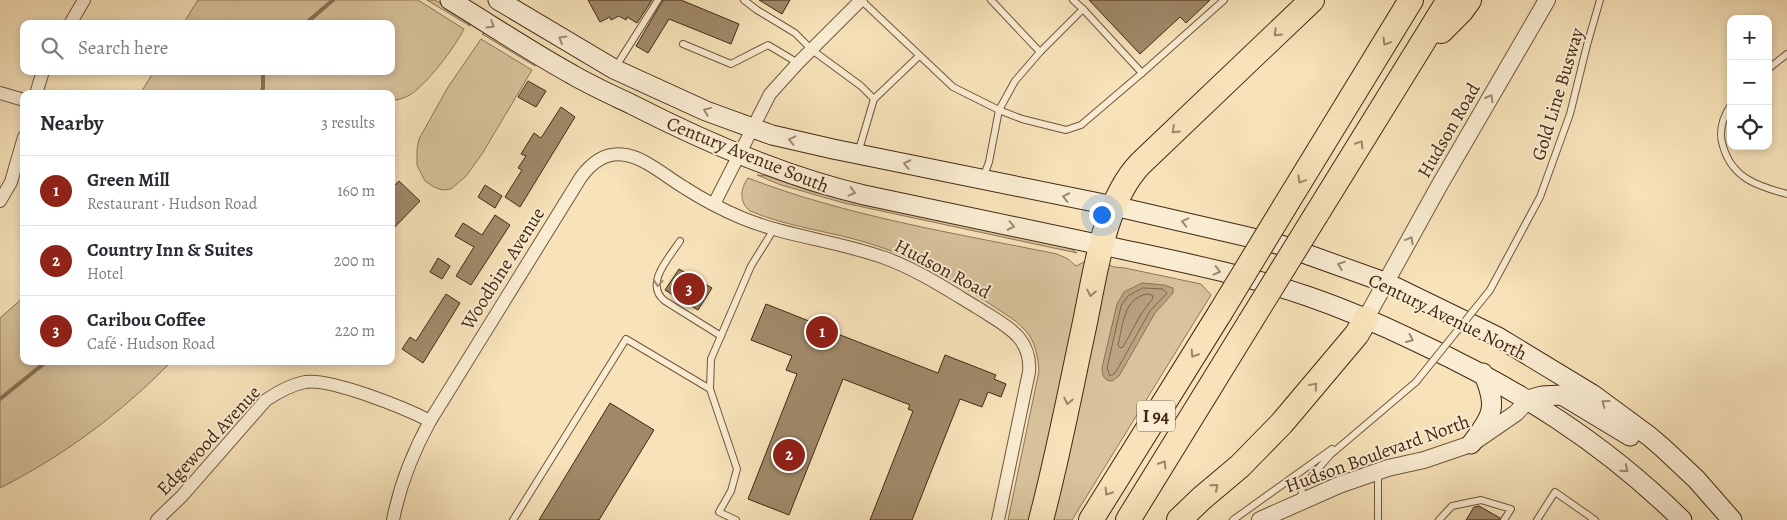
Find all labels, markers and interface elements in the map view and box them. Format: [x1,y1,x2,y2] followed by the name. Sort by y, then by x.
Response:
[1727,15,1772,150] map controls
[1727,15,1772,60] button: +
[486,19,495,29] one-way arrow
[20,20,395,75] search box
[1525,24,1591,164] street label: Gold Line Busway
[1273,27,1282,36] one-way arrow
[38,34,66,62] icon: search
[78,35,168,61] text: Search here
[558,35,567,45] one-way arrow
[1382,36,1392,45] one-way arrow
[1727,60,1772,105] button: −
[1411,78,1487,183] street label: Hudson Road
[1483,95,1493,104] one-way arrow
[1727,105,1772,150] button: locate
[703,107,712,117] one-way arrow
[40,109,103,137] text: Nearby
[663,110,833,199] street label: Century Avenue South
[321,112,375,134] text: 3 results
[1172,124,1181,133] one-way arrow
[788,135,797,146] one-way arrow
[1353,140,1363,149] one-way arrow
[903,160,912,170] one-way arrow
[87,167,170,193] text: Green Mill
[1297,175,1307,184] one-way arrow
[53,180,59,202] text: 1
[337,180,375,202] text: 160 m
[848,186,857,197] one-way arrow
[1062,192,1071,203] one-way arrow
[87,193,257,215] text: Restaurant · Hudson Road
[454,202,551,336] street label: Woodbine Avenue
[1089,202,1115,228] your location
[1180,217,1189,228] one-way arrow
[1007,220,1016,231] one-way arrow
[890,233,996,306] street label: Hudson Road
[1403,236,1413,245] one-way arrow
[87,237,253,263] text: Country Inn & Suites
[52,250,60,272] text: 2
[334,250,375,272] text: 200 m
[1337,261,1346,272] one-way arrow
[87,263,123,285] text: Hotel
[1213,265,1222,276] one-way arrow
[1364,267,1531,367] street label: Century Avenue North
[673,270,705,308] pin: 3
[653,280,664,288] one-way arrow
[1087,288,1097,297] one-way arrow
[87,307,206,333] text: Caribou Coffee
[806,313,838,351] pin: 1
[53,320,59,342] text: 3
[335,320,375,342] text: 220 m
[1405,332,1414,343] one-way arrow
[87,333,215,355] text: Café · Hudson Road
[1191,349,1200,358] one-way arrow
[151,380,267,501] street label: Edgewood Avenue
[1308,382,1317,391] one-way arrow
[1063,397,1074,406] one-way arrow
[1137,401,1175,432] road number: I 94
[1602,401,1611,409] one-way arrow
[1281,408,1473,499] street label: Hudson Boulevard North
[773,436,805,474] pin: 2
[1157,460,1166,469] one-way arrow
[1619,463,1628,471] one-way arrow
[1209,484,1218,493] one-way arrow
[1105,487,1115,496] one-way arrow

